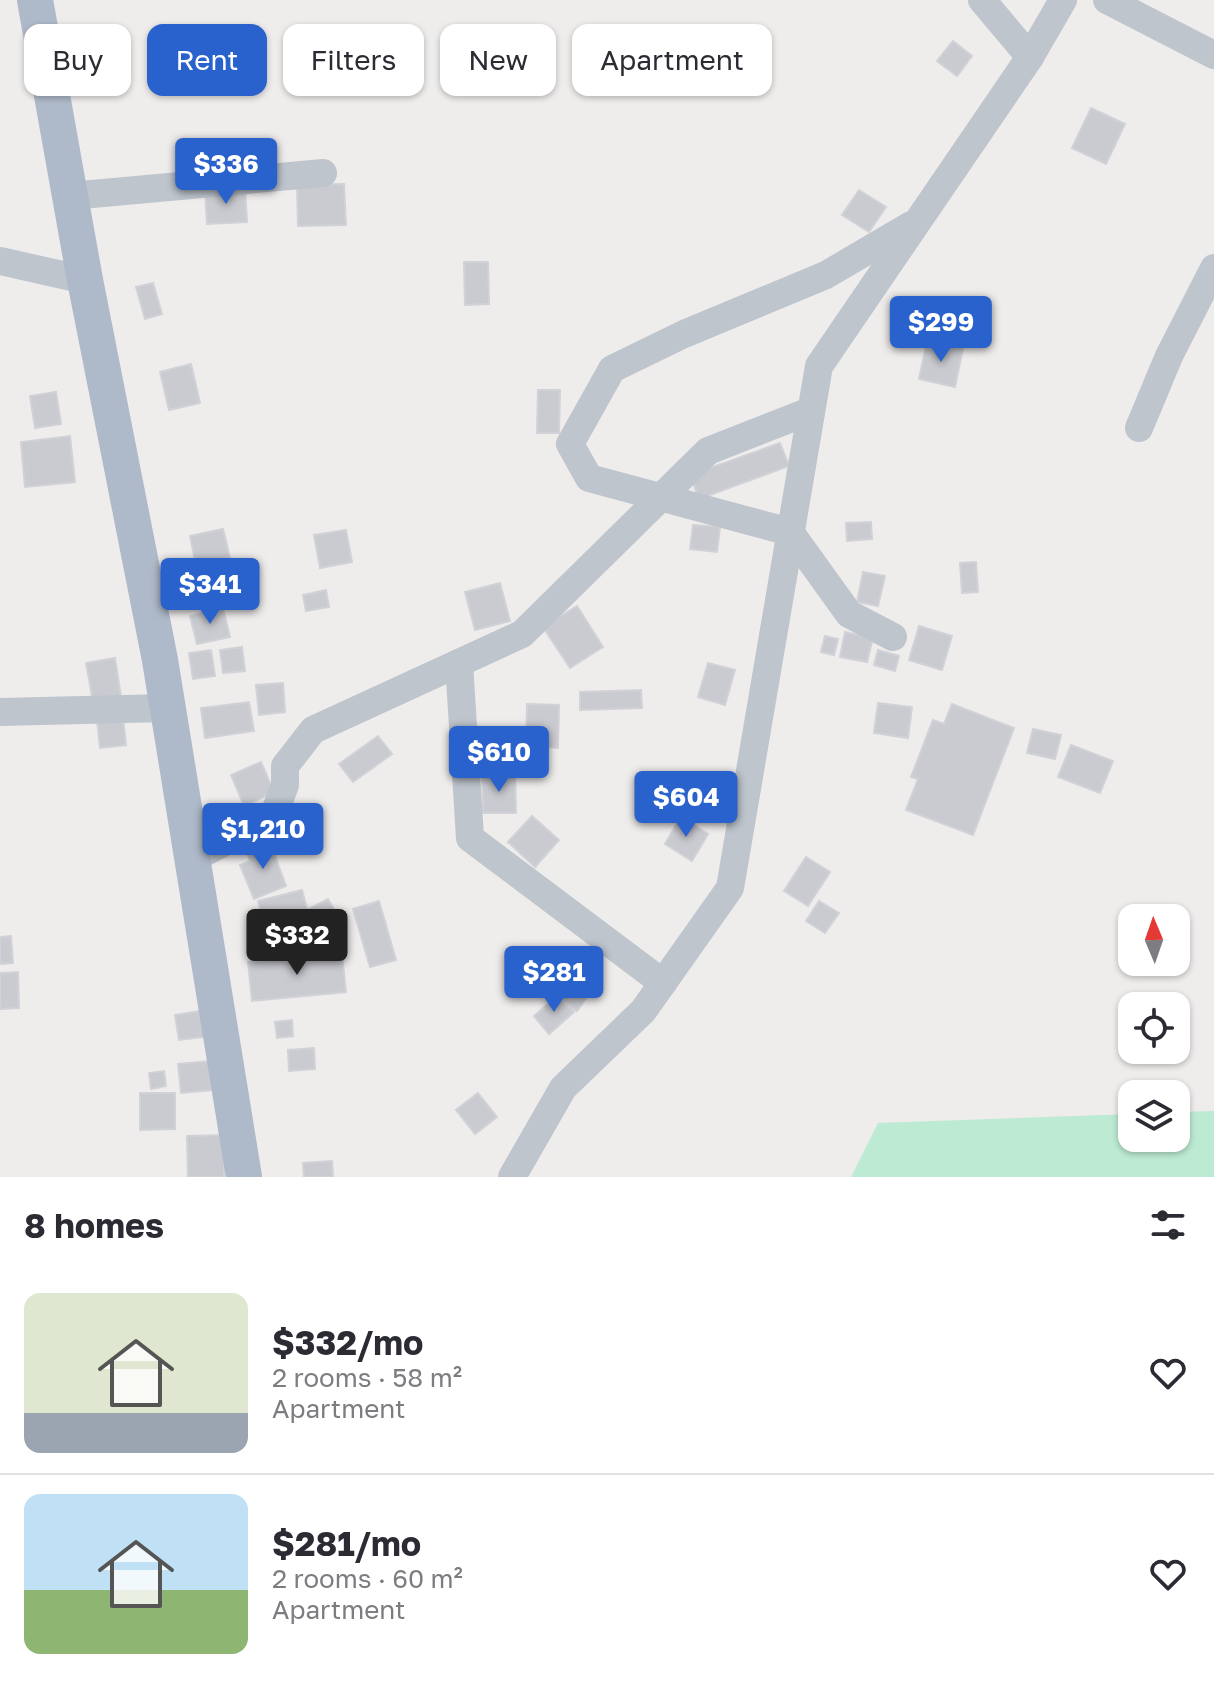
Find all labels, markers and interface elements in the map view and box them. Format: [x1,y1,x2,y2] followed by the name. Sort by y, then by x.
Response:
[24,24,131,96] chip: Buy
[147,24,267,96] chip: Rent
[283,24,424,96] chip: Filters
[440,24,556,96] chip: New
[572,24,772,96] chip: Apartment
[179,138,273,206] pin: $336
[193,148,259,179] text: $336
[894,296,988,364] pin: $299
[908,306,974,337] text: $299
[163,558,257,626] pin: $341
[179,568,241,599] text: $341
[452,726,546,794] pin: $610
[467,736,531,767] text: $610
[639,771,733,839] pin: $604
[652,781,720,812] text: $604
[198,803,328,871] pin: $1,210
[220,813,306,844] text: $1,210
[1118,904,1190,976] north arrow
[1118,904,1190,1152] map controls
[250,909,344,977] pin: $332
[264,919,330,950] text: $332
[507,946,601,1014] pin: $281
[522,956,586,987] text: $281
[1118,992,1190,1064] button: locate
[1118,1080,1190,1152] button: layers
[1146,1203,1190,1247] icon: filters
[24,1205,164,1245] text: 8 homes
[272,1322,423,1362] text: $332/mo
[88,1325,184,1421] icon: home
[1146,1351,1190,1395] icon: heart
[272,1362,462,1393] text: 2 rooms · 58 m²
[272,1393,405,1424] text: Apartment
[272,1523,421,1563] text: $281/mo
[88,1526,184,1622] icon: home
[1146,1552,1190,1596] icon: heart
[272,1563,463,1594] text: 2 rooms · 60 m²
[272,1594,405,1625] text: Apartment

